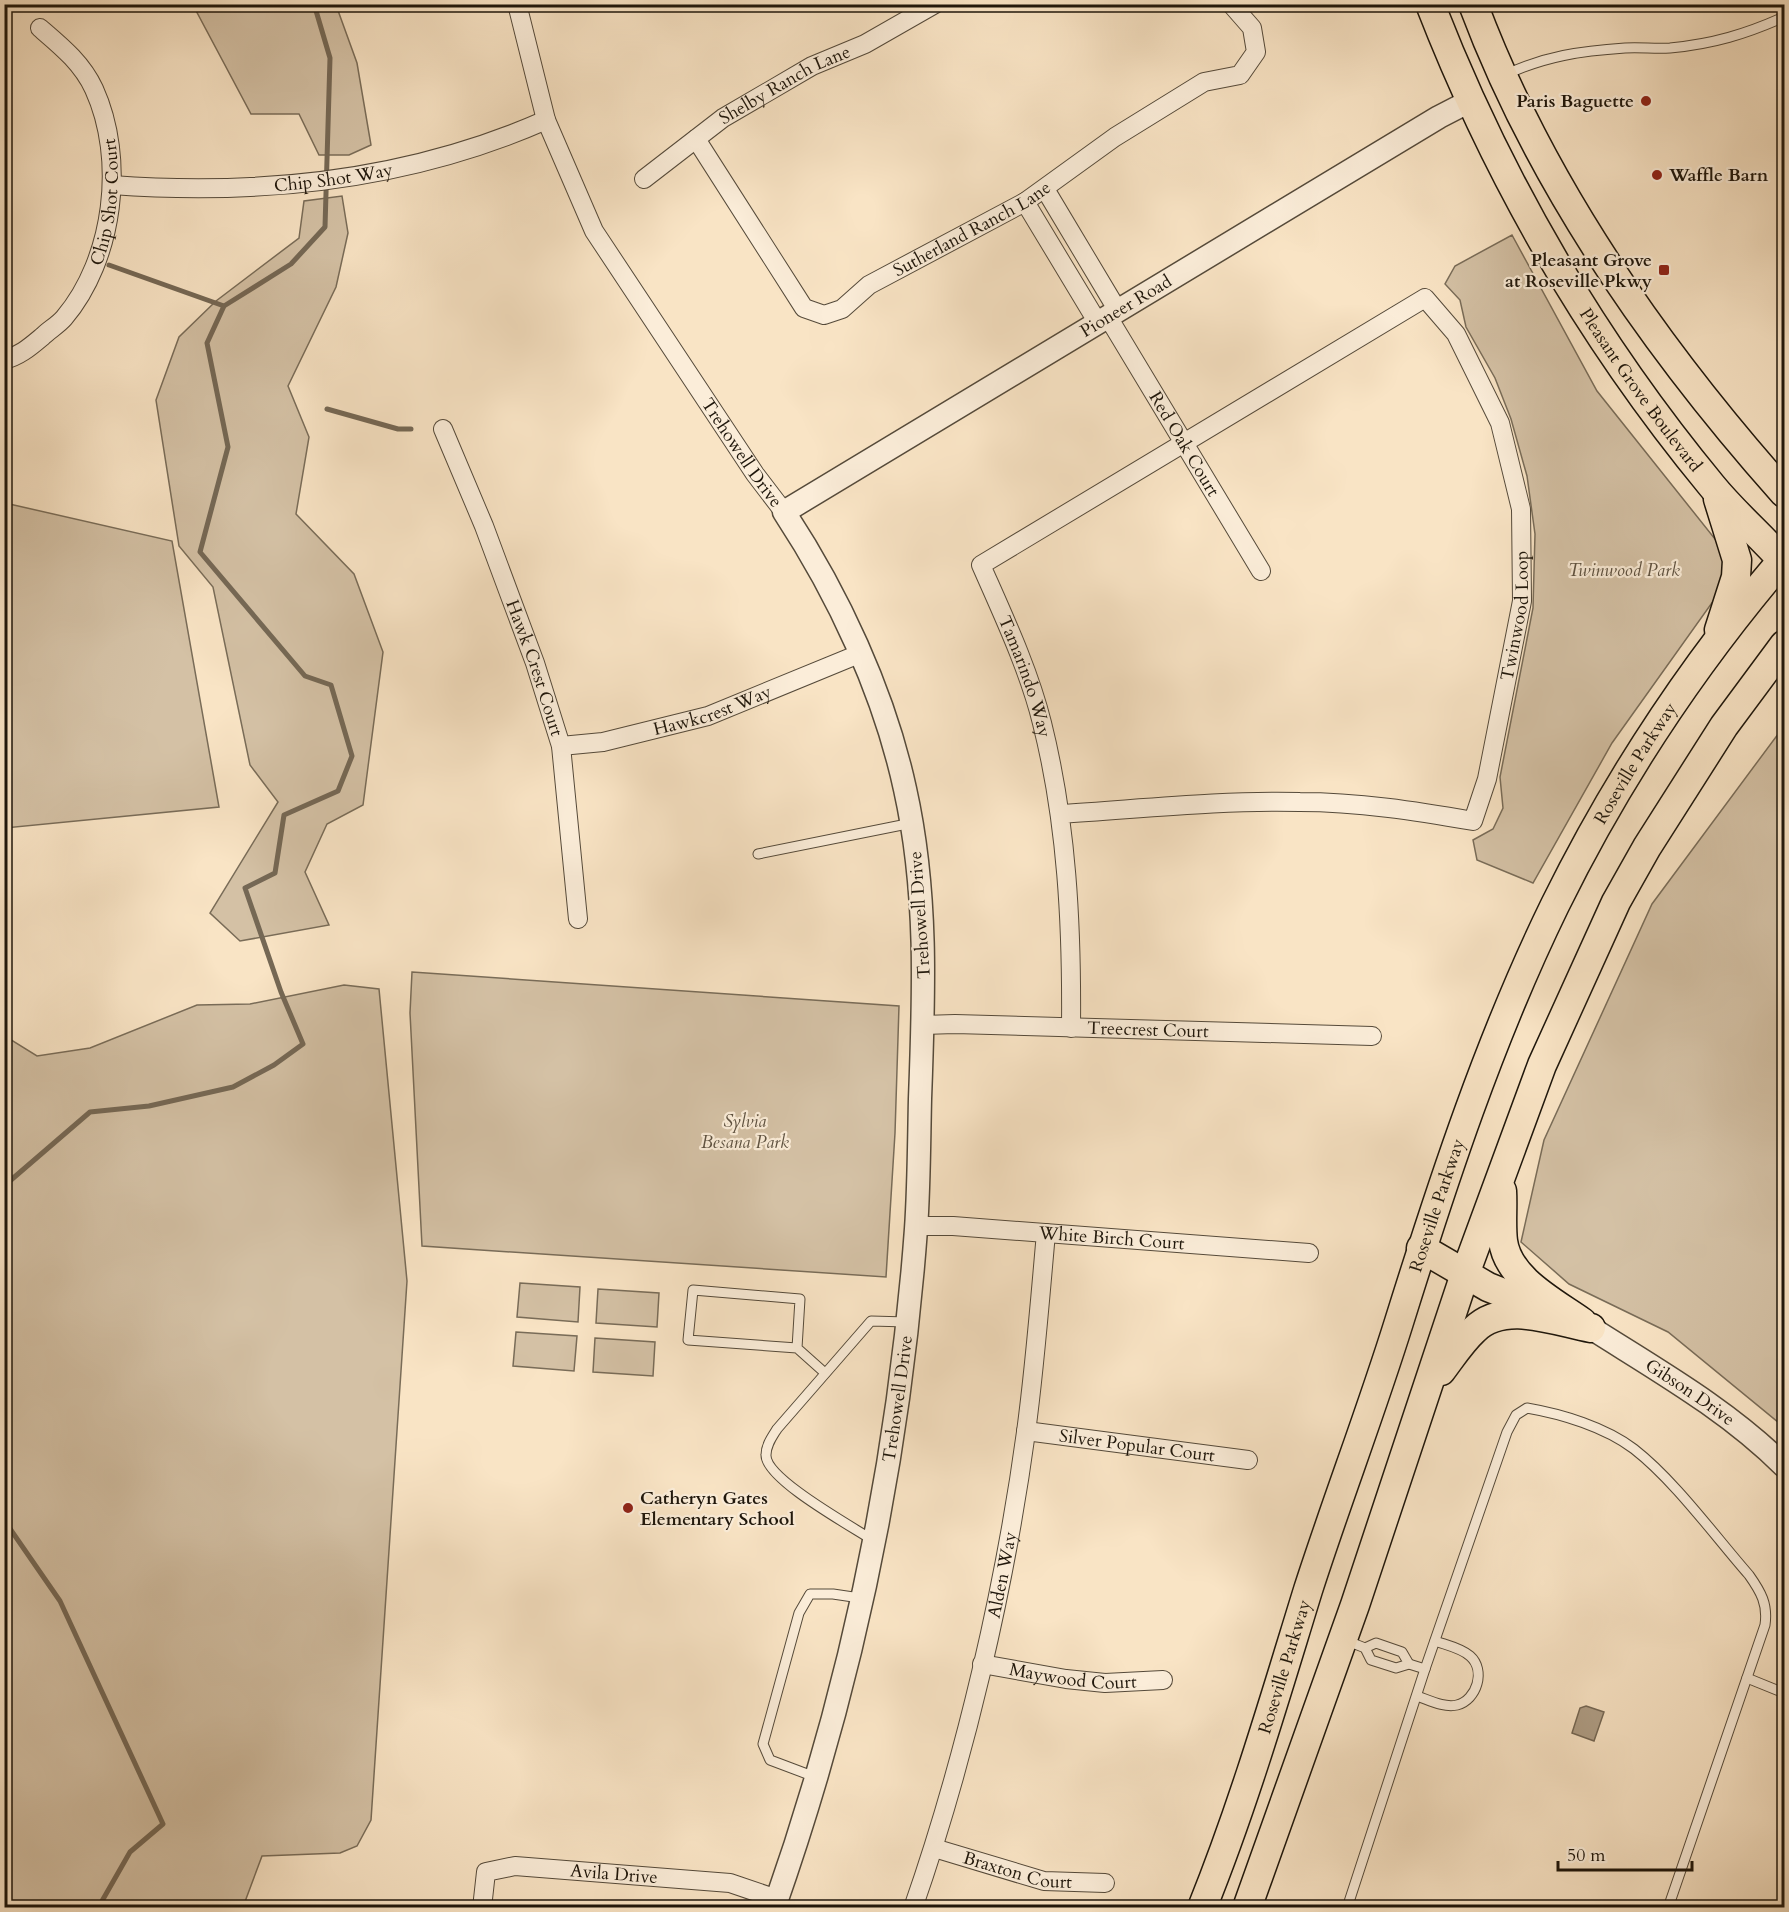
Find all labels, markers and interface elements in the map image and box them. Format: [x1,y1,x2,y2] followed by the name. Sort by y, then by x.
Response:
[714,39,854,130] street label: Shelby Ranch Lane
[1516,89,1634,114] place label: Paris Baguette
[1639,94,1653,108] marker: Paris Baguette
[84,137,124,269] street label: Chip Shot Court
[273,157,395,198] street label: Chip Shot Way
[1668,163,1769,188] place label: Waffle Barn
[1650,168,1664,182] marker: Waffle Barn
[888,175,1056,283] street label: Sutherland Ranch Lane
[1505,248,1653,294] place label: Pleasant Grove at Roseville Pkwy
[1657,263,1671,277] marker: Pleasant Grove at Roseville Pkwy
[1075,268,1177,343] street label: Pioneer Road
[1574,303,1708,477] street label: Pleasant Grove Boulevard
[1143,387,1226,501] street label: Red Oak Court
[695,393,789,513] street label: Trehowell Drive
[1494,551,1535,683] street label: Twinwood Loop
[1568,558,1680,583] park label: Twinwood Park
[500,596,570,739] street label: Hawk Crest Court
[992,612,1058,740] street label: Tamarindo Way
[650,679,776,742] street label: Hawkcrest Way
[1588,697,1683,829] street label: Roseville Parkway
[903,850,937,980] street label: Trehowell Drive
[1087,1015,1209,1044] street label: Treecrest Court
[701,1109,789,1155] park label: Sylvia Besana Park
[1403,1135,1471,1275] street label: Roseville Parkway
[1037,1220,1186,1256] street label: White Birch Court
[876,1334,918,1464] street label: Trehowell Drive
[1640,1353,1740,1431] street label: Gibson Drive
[1058,1423,1217,1468] street label: Silver Popular Court
[640,1486,794,1532] place label: Catheryn Gates Elementary School
[621,1501,635,1515] marker: Catheryn Gates Elementary School
[981,1529,1023,1620] street label: Alden Way
[1252,1596,1317,1737] street label: Roseville Parkway
[1007,1657,1138,1695] street label: Maywood Court
[1558,1834,1692,1872] scale bar
[1567,1843,1606,1868] text: 50 m
[960,1845,1073,1894] street label: Braxton Court
[569,1858,659,1890] street label: Avila Drive

